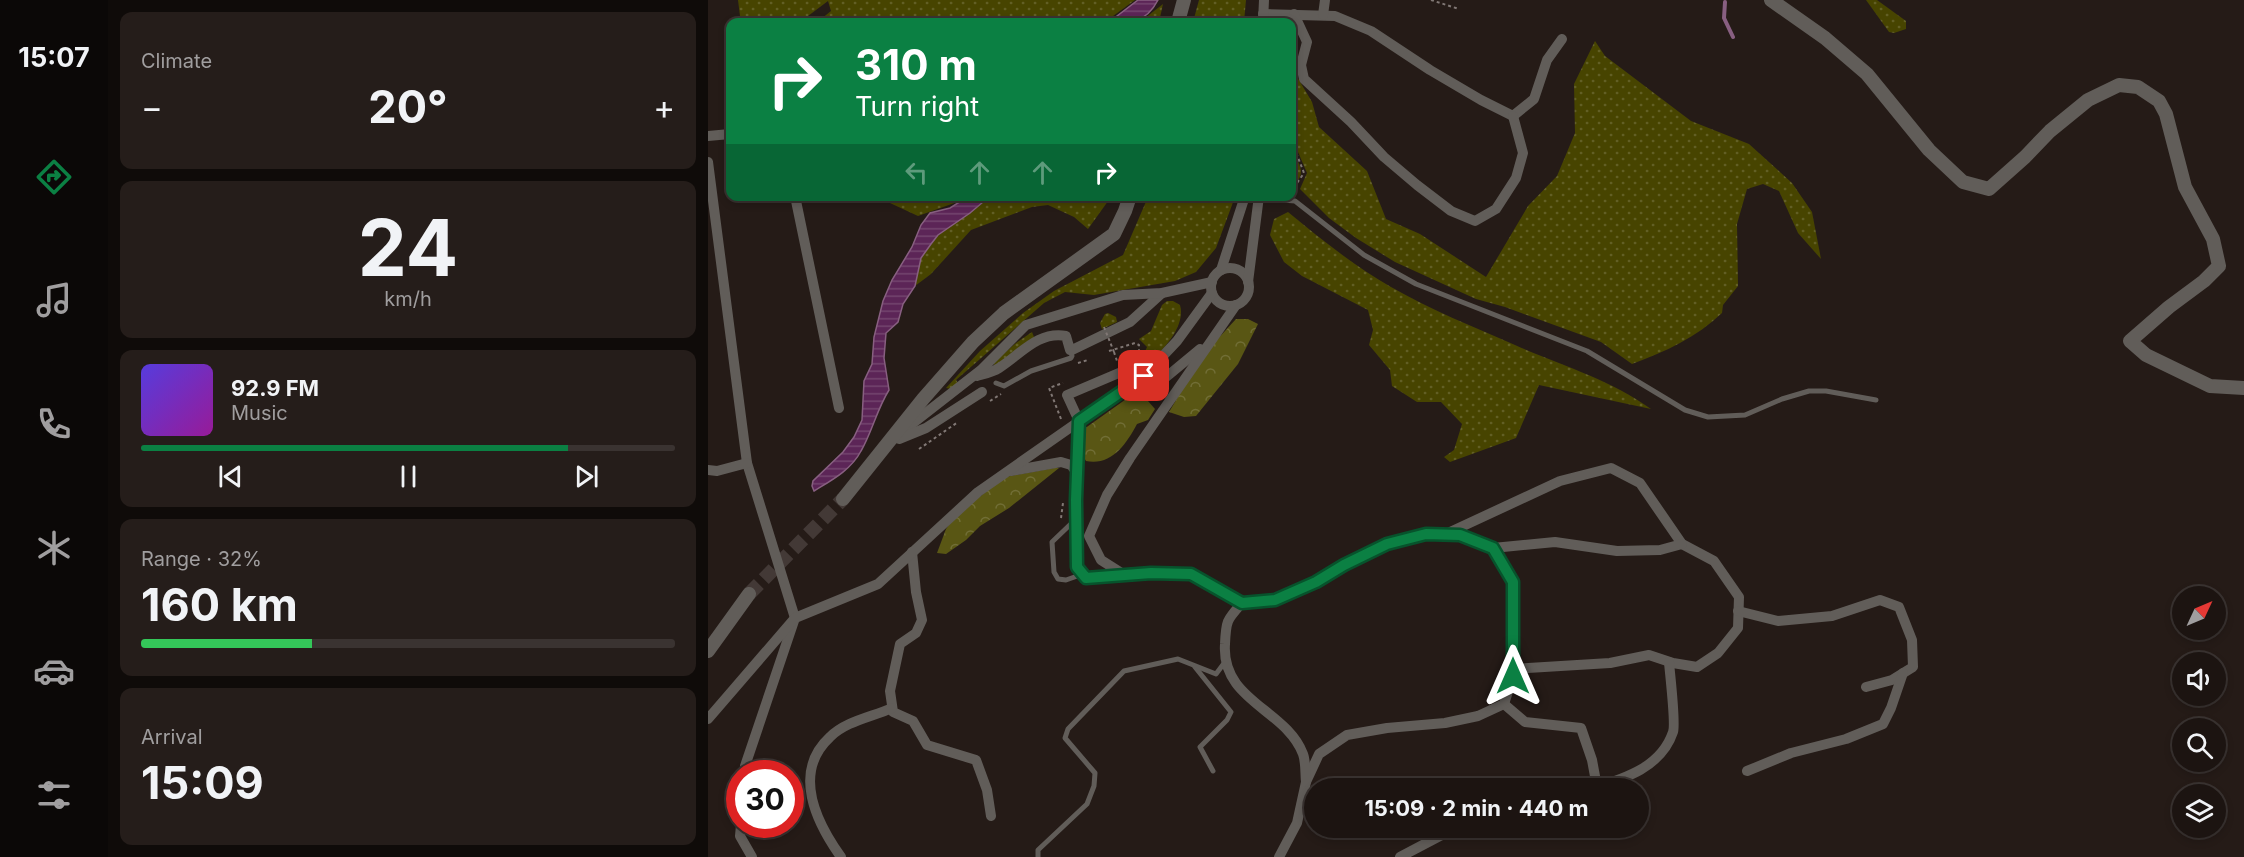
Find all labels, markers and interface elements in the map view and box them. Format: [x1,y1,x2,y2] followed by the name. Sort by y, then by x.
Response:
[855,39,977,90] text: 310 m
[18,41,90,74] text: 15:07
[756,42,834,120] icon: right
[141,49,212,73] text: Climate
[368,79,448,134] text: 20°
[141,87,163,127] text: −
[653,87,675,127] text: +
[855,90,979,123] text: Turn right
[33,156,75,198] icon: directions
[900,156,933,189] icon: left
[963,156,996,189] icon: ahead
[1026,156,1059,189] icon: ahead
[1089,156,1122,189] icon: right
[358,200,458,295] text: 24
[33,279,75,321] icon: music
[384,287,432,311] text: km/h
[1118,350,1169,401] pin
[1127,359,1160,392] icon: arrive
[231,375,319,401] text: 92.9 FM
[231,401,288,425] text: Music
[33,403,75,445] icon: phone
[214,460,247,493] icon: previous
[392,460,425,493] icon: pause
[570,460,603,493] icon: next
[33,527,75,569] icon: climate
[141,547,262,571] text: Range · 32%
[141,577,298,632] text: 160 km
[2172,586,2226,640] north arrow
[2172,586,2226,838] map controls
[1481,644,1545,708] position arrow
[33,650,75,692] icon: car
[2172,652,2226,706] button: sound
[2172,718,2226,772] button: search
[141,725,203,749] text: Arrival
[141,755,264,810] text: 15:09
[726,760,804,838] speed limit sign: 30
[33,774,75,816] icon: filters
[2172,784,2226,838] button: layers
[1364,795,1589,821] text: 15:09 · 2 min · 440 m

